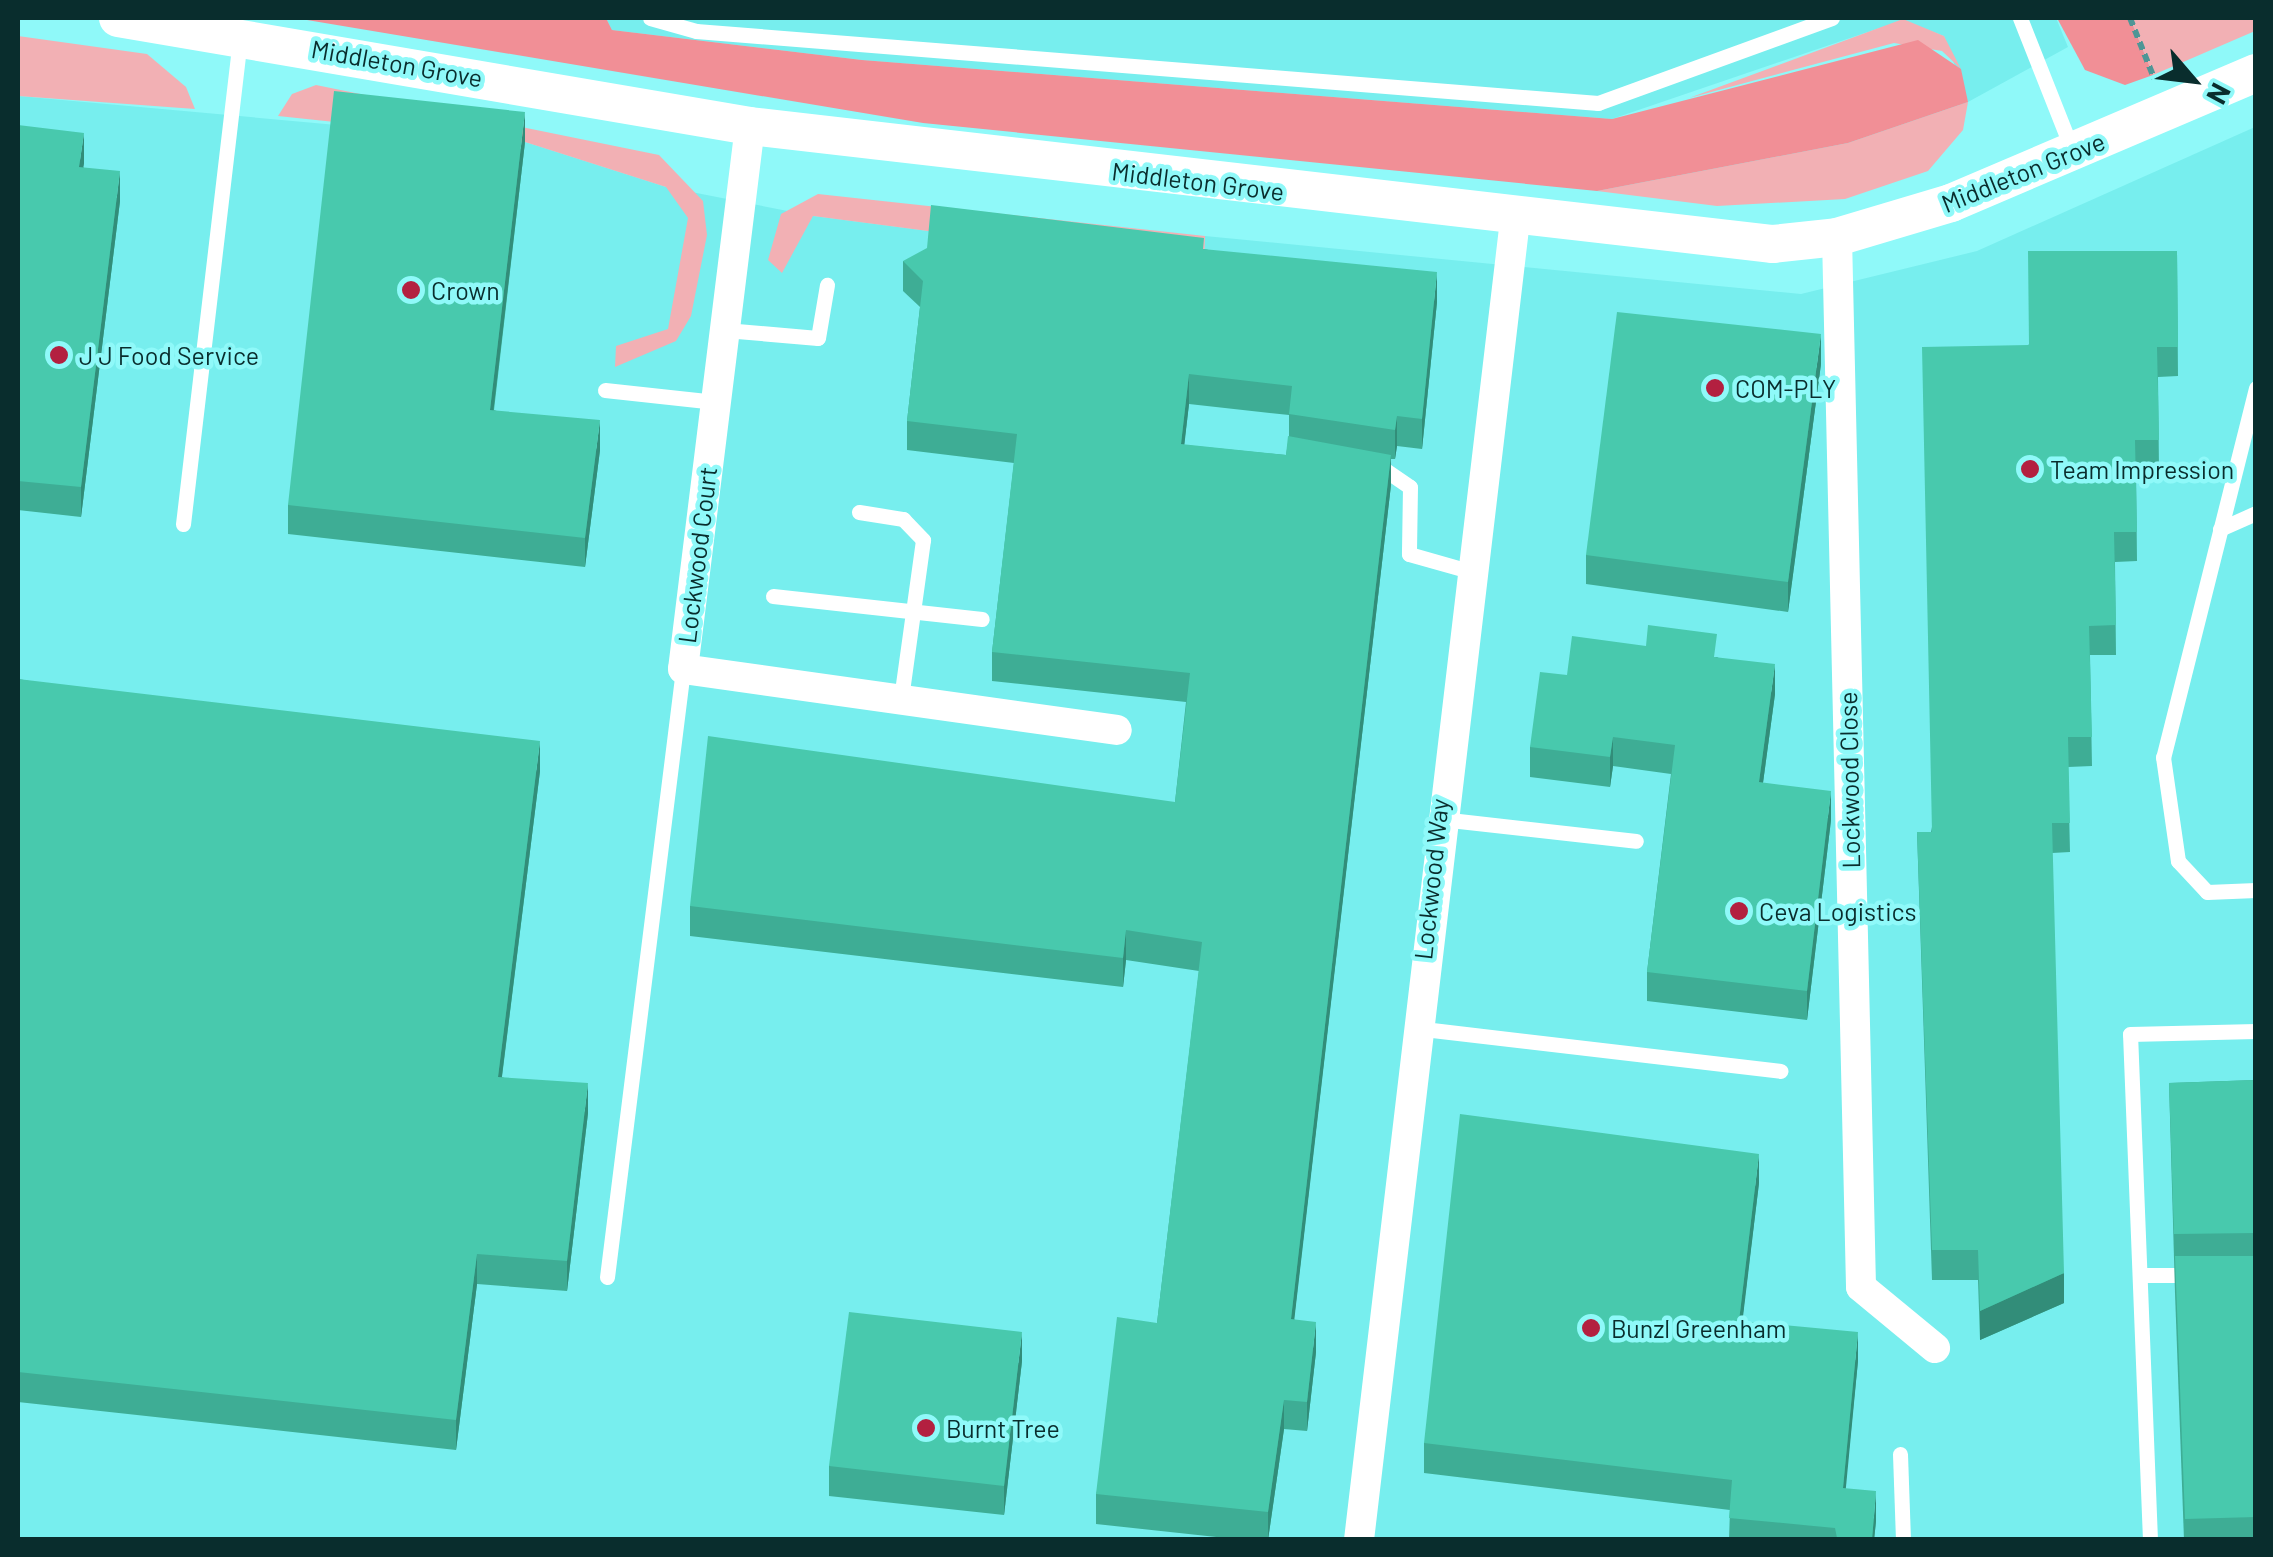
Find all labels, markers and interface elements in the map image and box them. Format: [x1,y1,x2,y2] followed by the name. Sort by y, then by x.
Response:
[2143,30,2243,130] north arrow
[309,33,485,93] street label: Middleton Grove
[2200,78,2239,110] text: N
[1937,126,2109,218] street label: Middleton Grove
[1110,156,1286,206] street label: Middleton Grove
[431,275,500,305] place label: Crown
[400,279,422,301] marker: Crown
[79,340,259,370] place label: J J Food Service
[48,344,70,366] marker: J J Food Service
[1735,373,1836,403] place label: COM-PLY
[1704,377,1726,399] marker: COM-PLY
[2050,454,2234,484] place label: Team Impression
[2019,458,2041,480] marker: Team Impression
[671,465,723,645] street label: Lockwood Court
[1832,691,1866,869] street label: Lockwood Close
[1408,797,1454,961] street label: Lockwood Way
[1759,896,1917,926] place label: Ceva Logistics
[1728,900,1750,922] marker: Ceva Logistics
[1611,1313,1786,1343] place label: Bunzl Greenham
[1580,1317,1602,1339] marker: Bunzl Greenham
[946,1413,1060,1443] place label: Burnt Tree
[915,1417,937,1439] marker: Burnt Tree

